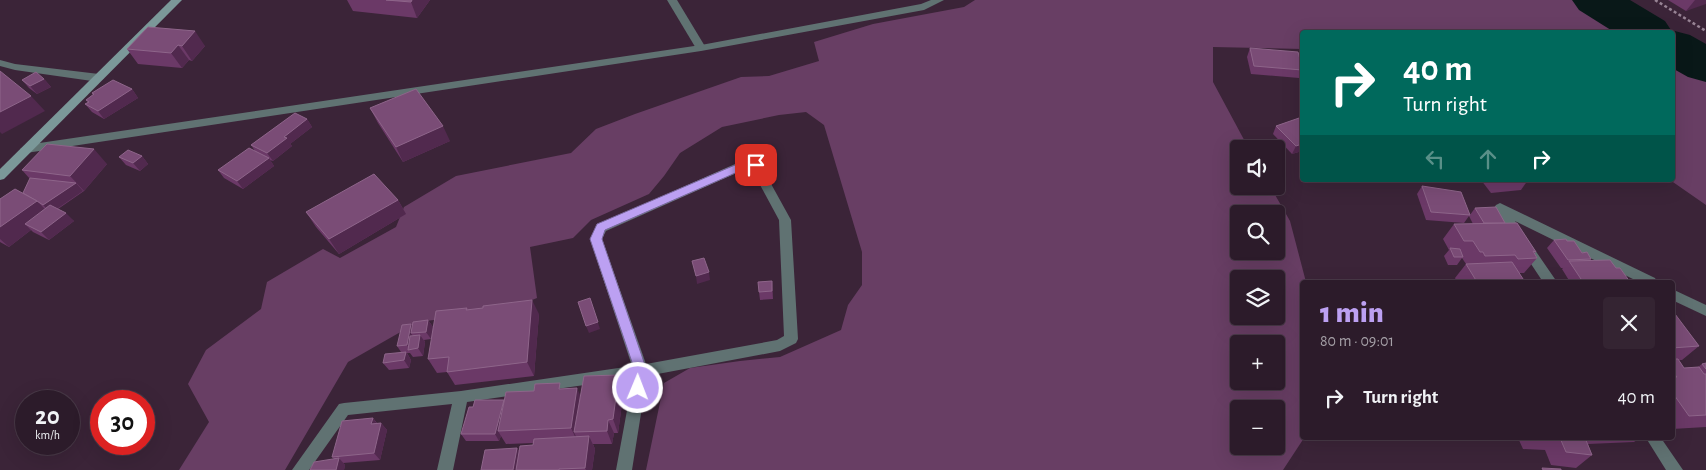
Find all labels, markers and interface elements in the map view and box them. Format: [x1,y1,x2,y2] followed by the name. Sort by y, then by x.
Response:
[1320,50,1385,115] icon: right
[1403,52,1472,87] text: 40 m
[1403,93,1487,115] text: Turn right
[1230,140,1285,455] map controls
[1230,140,1285,195] button: sound
[735,144,777,186] pin
[1421,145,1449,173] icon: left
[1474,145,1502,173] icon: ahead
[1527,145,1555,173] icon: right
[742,151,770,179] icon: arrive
[1230,205,1285,260] button: search
[1230,270,1285,325] button: layers
[1603,297,1655,349] button: close
[1320,298,1384,328] text: 1 min
[1320,333,1394,349] text: 80 m · 09:01
[1230,335,1285,390] button: +
[611,361,663,413] position arrow
[1320,384,1348,412] icon: right
[1363,388,1438,407] text: Turn right
[1617,388,1655,407] text: 40 m
[90,390,155,455] speed limit sign: 30
[1230,400,1285,455] button: −
[35,404,60,429] text: 20
[35,429,60,441] text: km/h

